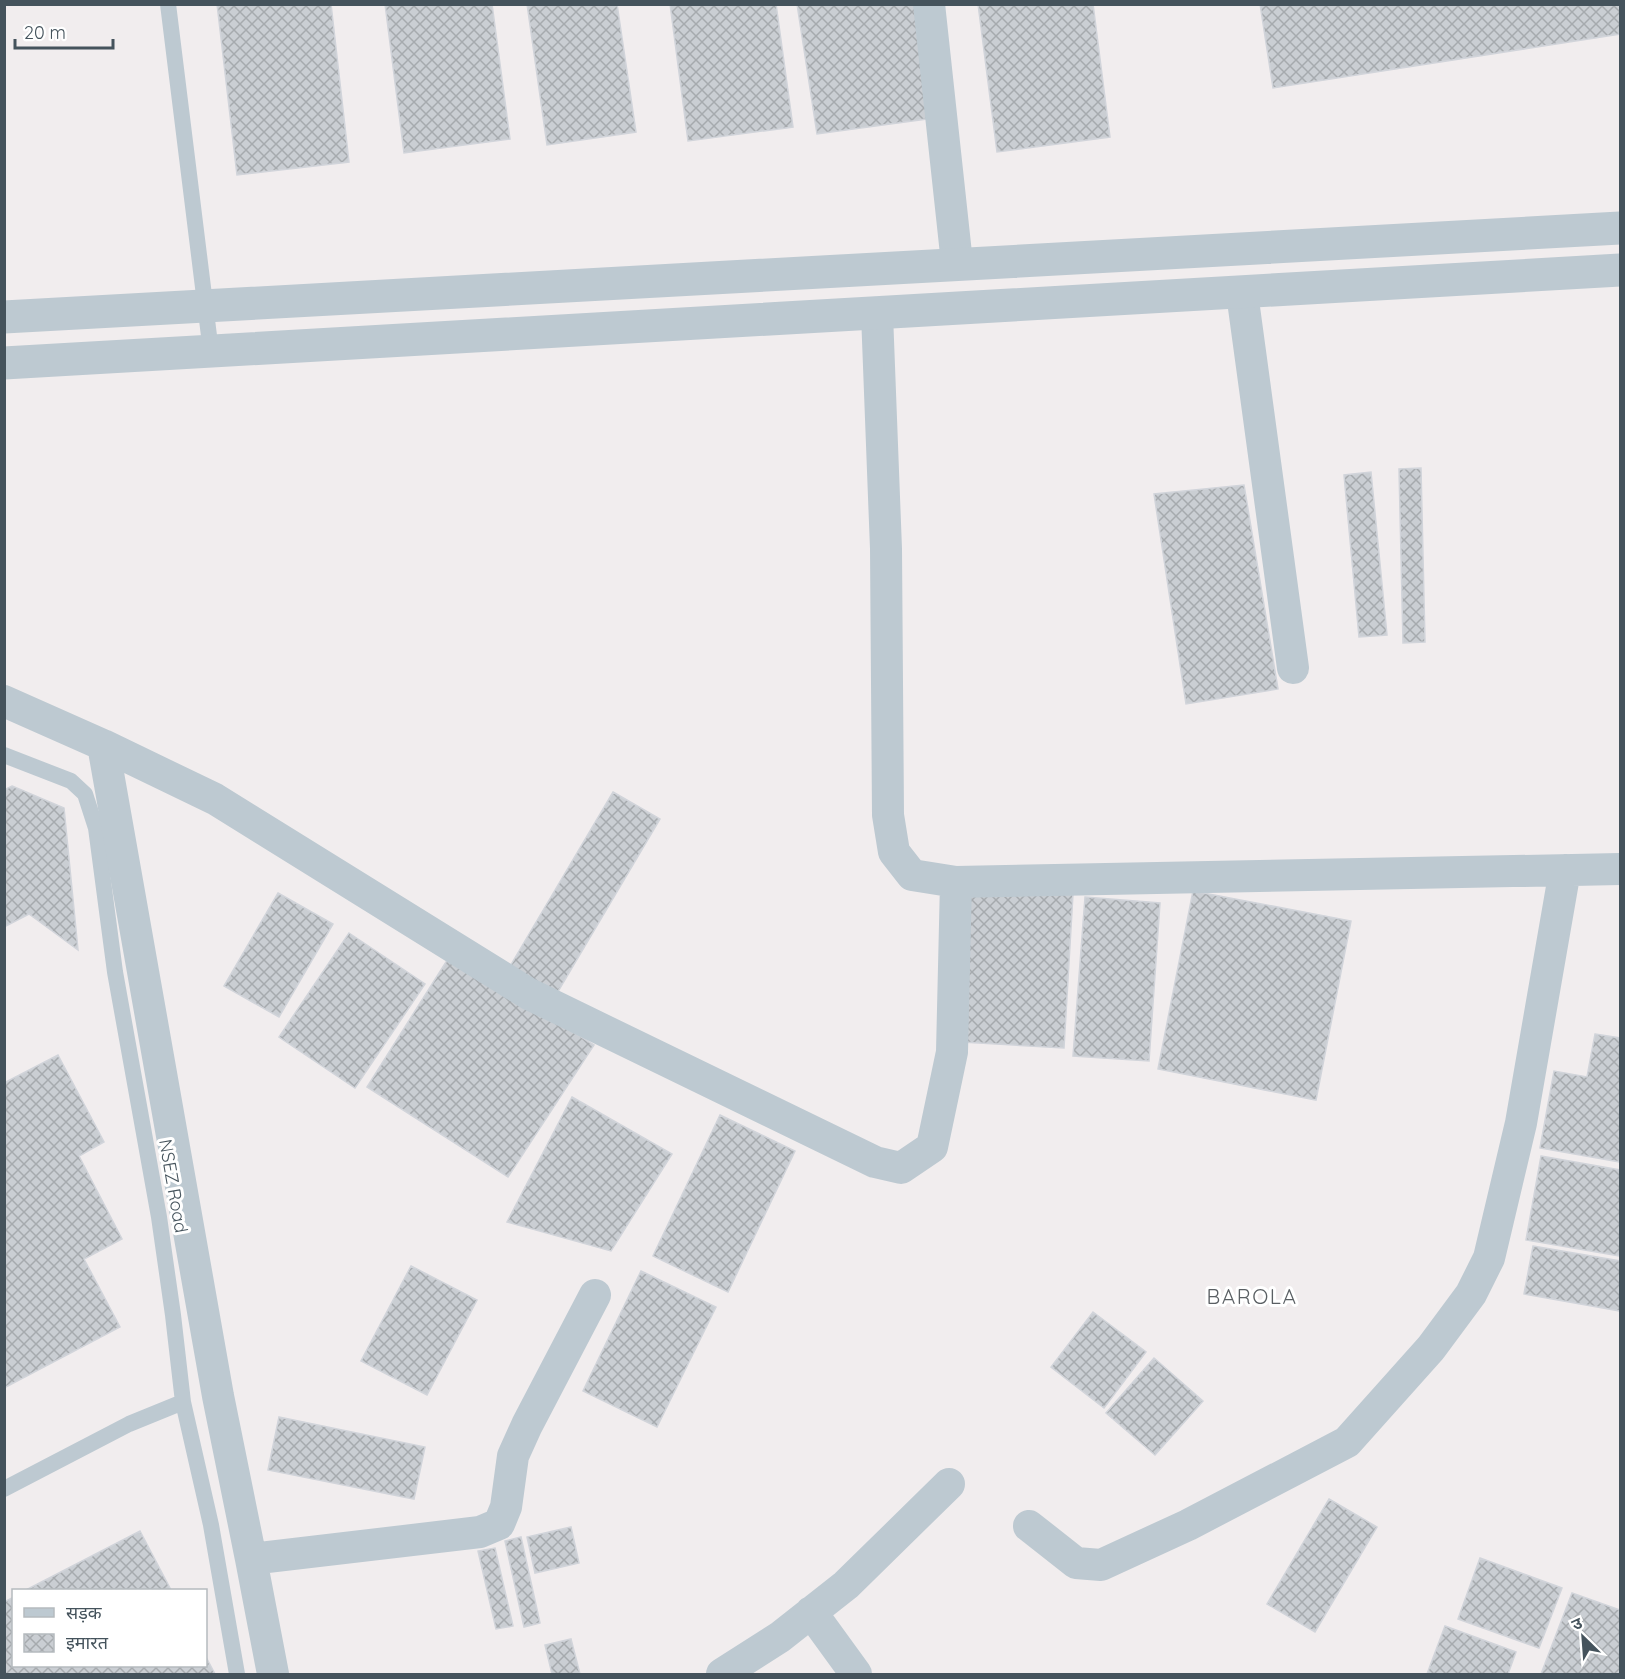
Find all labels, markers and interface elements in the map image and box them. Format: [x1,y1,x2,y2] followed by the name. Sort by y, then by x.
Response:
[15,12,112,50] scale bar
[24,21,66,44] text: 20 m
[154,1137,193,1234] street label: NSEZ Road
[1207,1283,1297,1309] district label: BAROLA
[12,1589,207,1667] legend
[66,1601,103,1624] text: सड़क
[1553,1607,1613,1667] north arrow
[1568,1612,1586,1634] text: उ
[66,1631,109,1654] text: इमारत

